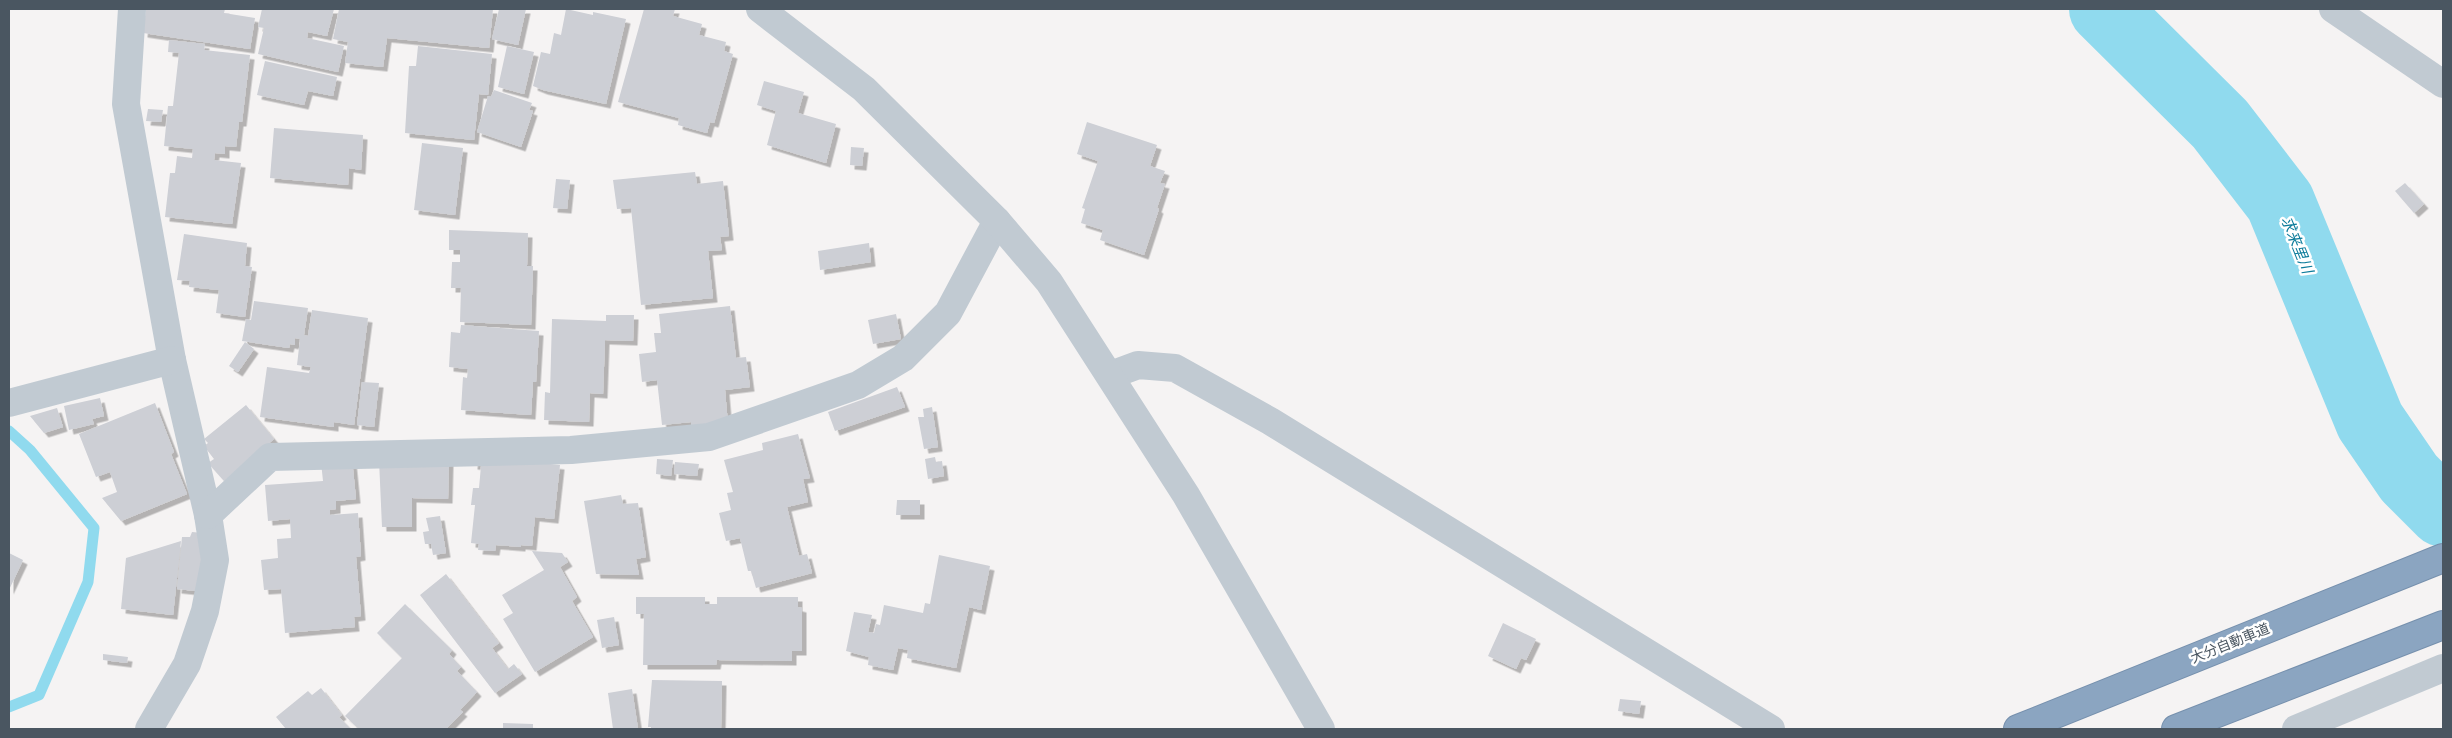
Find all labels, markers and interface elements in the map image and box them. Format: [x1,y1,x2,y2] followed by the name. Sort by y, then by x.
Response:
[2277,214,2317,278] water label: 求来里川
[2188,619,2272,667] street label: 大分自動車道

